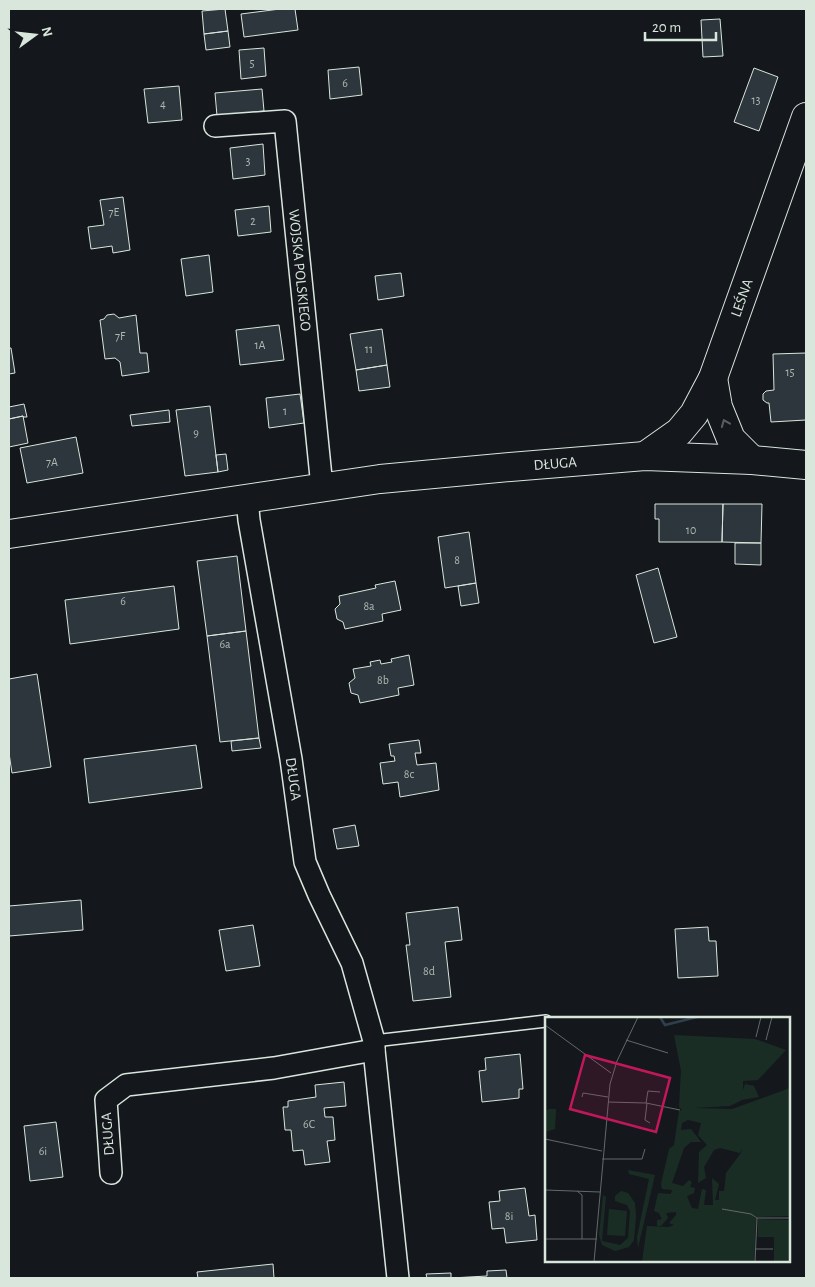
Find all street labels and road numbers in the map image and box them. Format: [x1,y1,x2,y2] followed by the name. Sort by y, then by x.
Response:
[286,208,314,332] street label: WOJSKA POLSKIEGO
[728,276,755,319] street label: LEŚNA
[533,454,578,473] street label: DŁUGA
[283,757,304,802] street label: DŁUGA
[99,1112,117,1156] street label: DŁUGA

